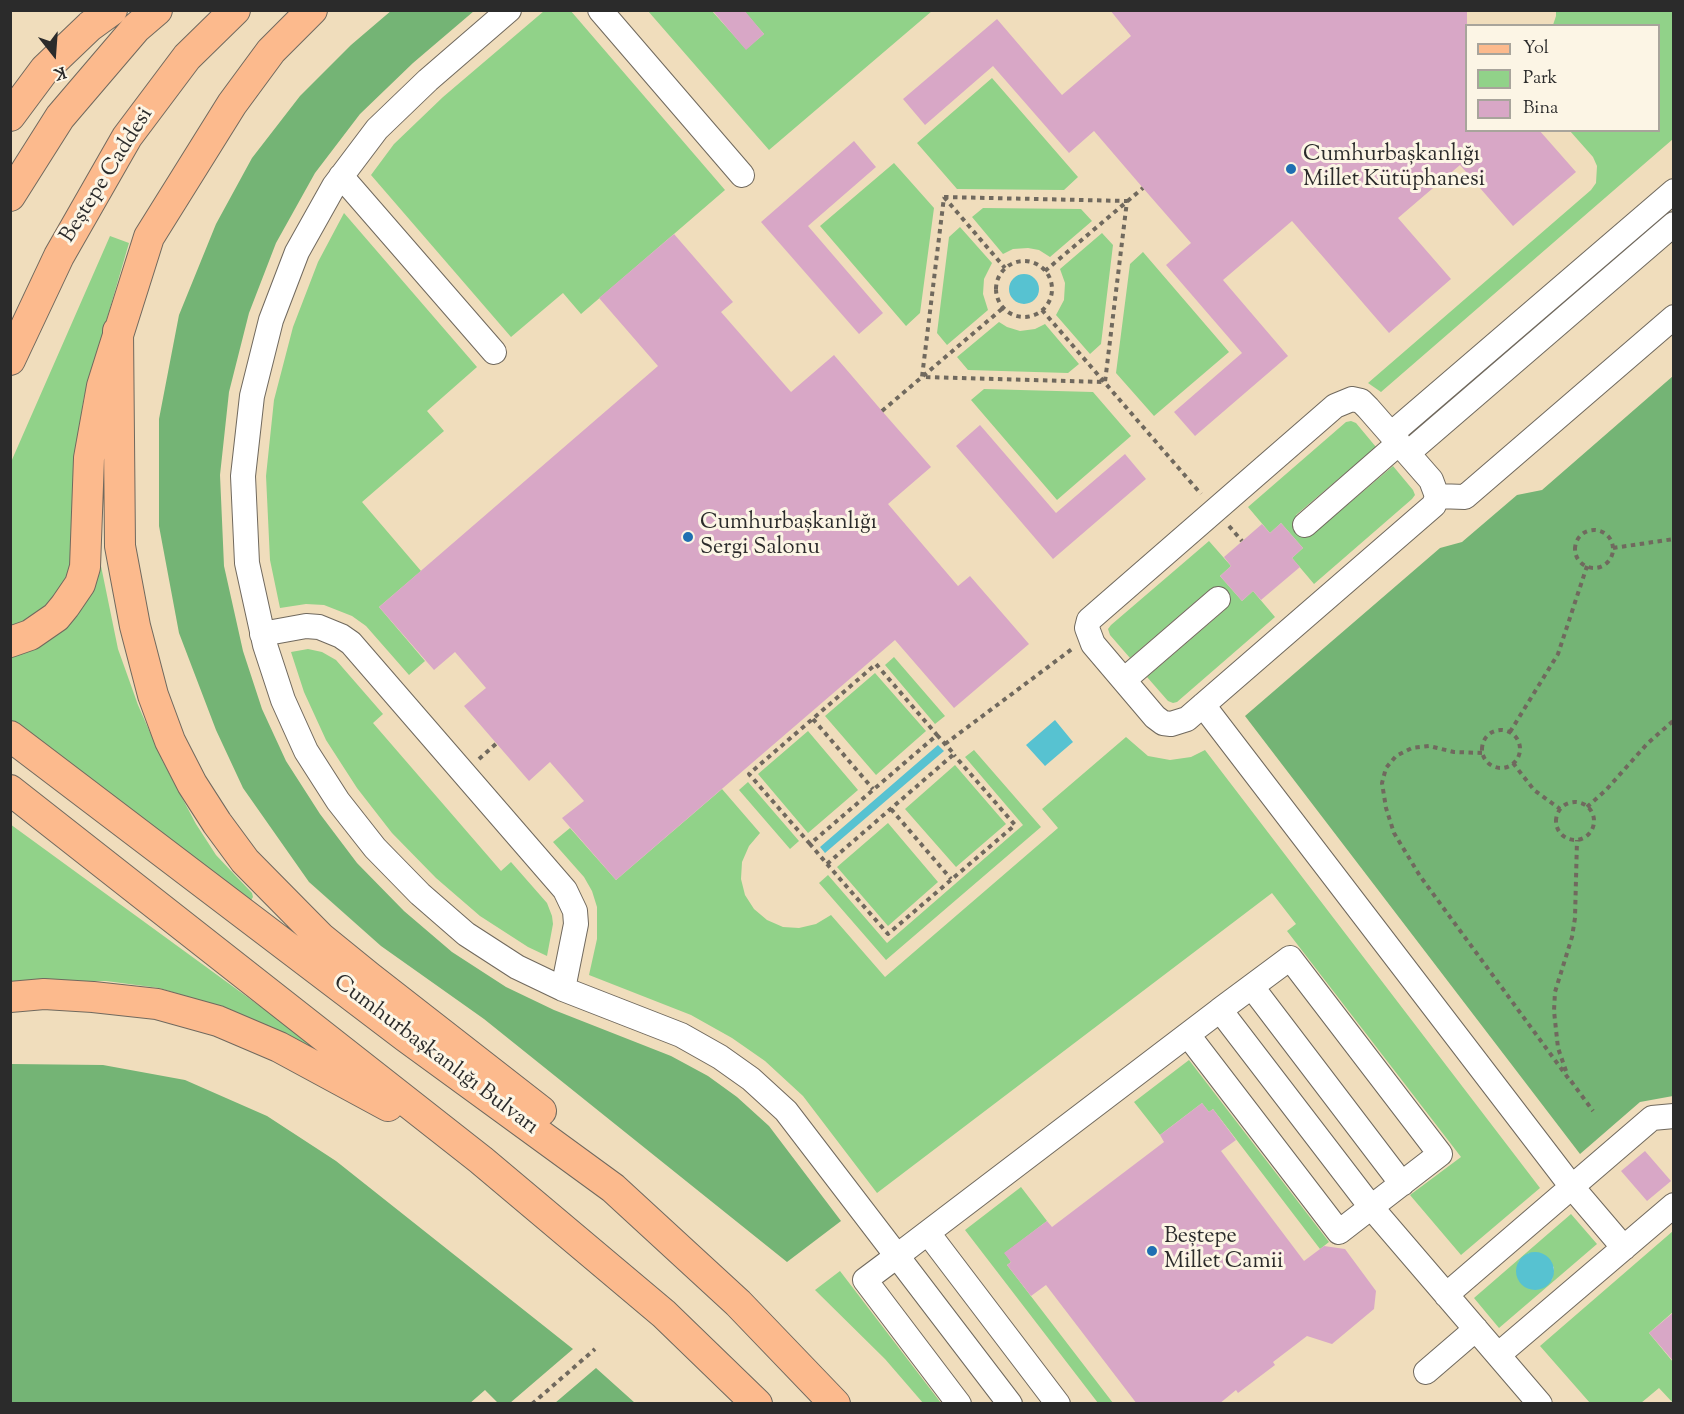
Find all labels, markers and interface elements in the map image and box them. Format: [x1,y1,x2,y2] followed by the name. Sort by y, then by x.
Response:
[24,24,84,84] north arrow
[1465,24,1660,132] legend
[1523,36,1549,62] text: Yol
[51,59,68,84] text: K
[1523,66,1557,92] text: Park
[1523,96,1558,122] text: Bina
[56,104,160,248] street label: Beştepe Caddesi
[1303,143,1485,194] place label: Cumhurbaşkanlığı Millet Kütüphanesi
[1284,162,1298,176] marker: Cumhurbaşkanlığı Millet Kütüphanesi
[700,511,877,562] place label: Cumhurbaşkanlığı Sergi Salonu
[681,530,695,544] marker: Cumhurbaşkanlığı Sergi Salonu
[327,970,543,1142] street label: Cumhurbaşkanlığı Bulvarı
[1164,1225,1283,1276] place label: Beştepe Millet Camii
[1145,1244,1159,1258] marker: Beştepe Millet Camii

